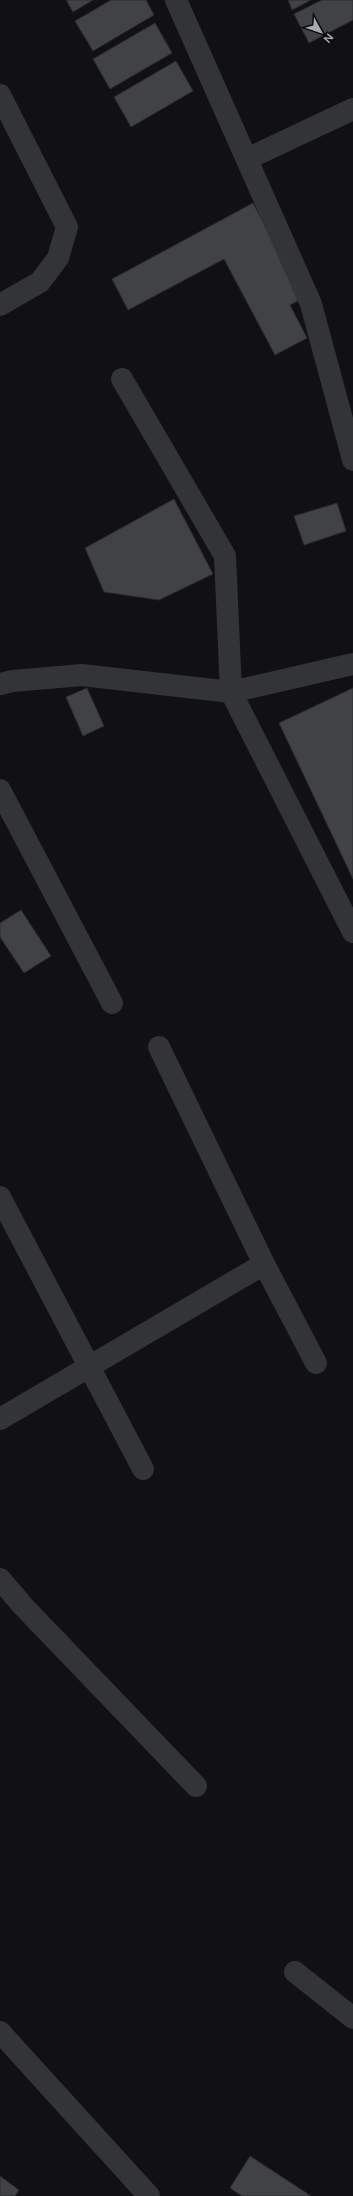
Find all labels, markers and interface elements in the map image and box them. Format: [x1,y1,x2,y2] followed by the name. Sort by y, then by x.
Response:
[301,12,341,52] north arrow
[321,31,336,46] text: N

